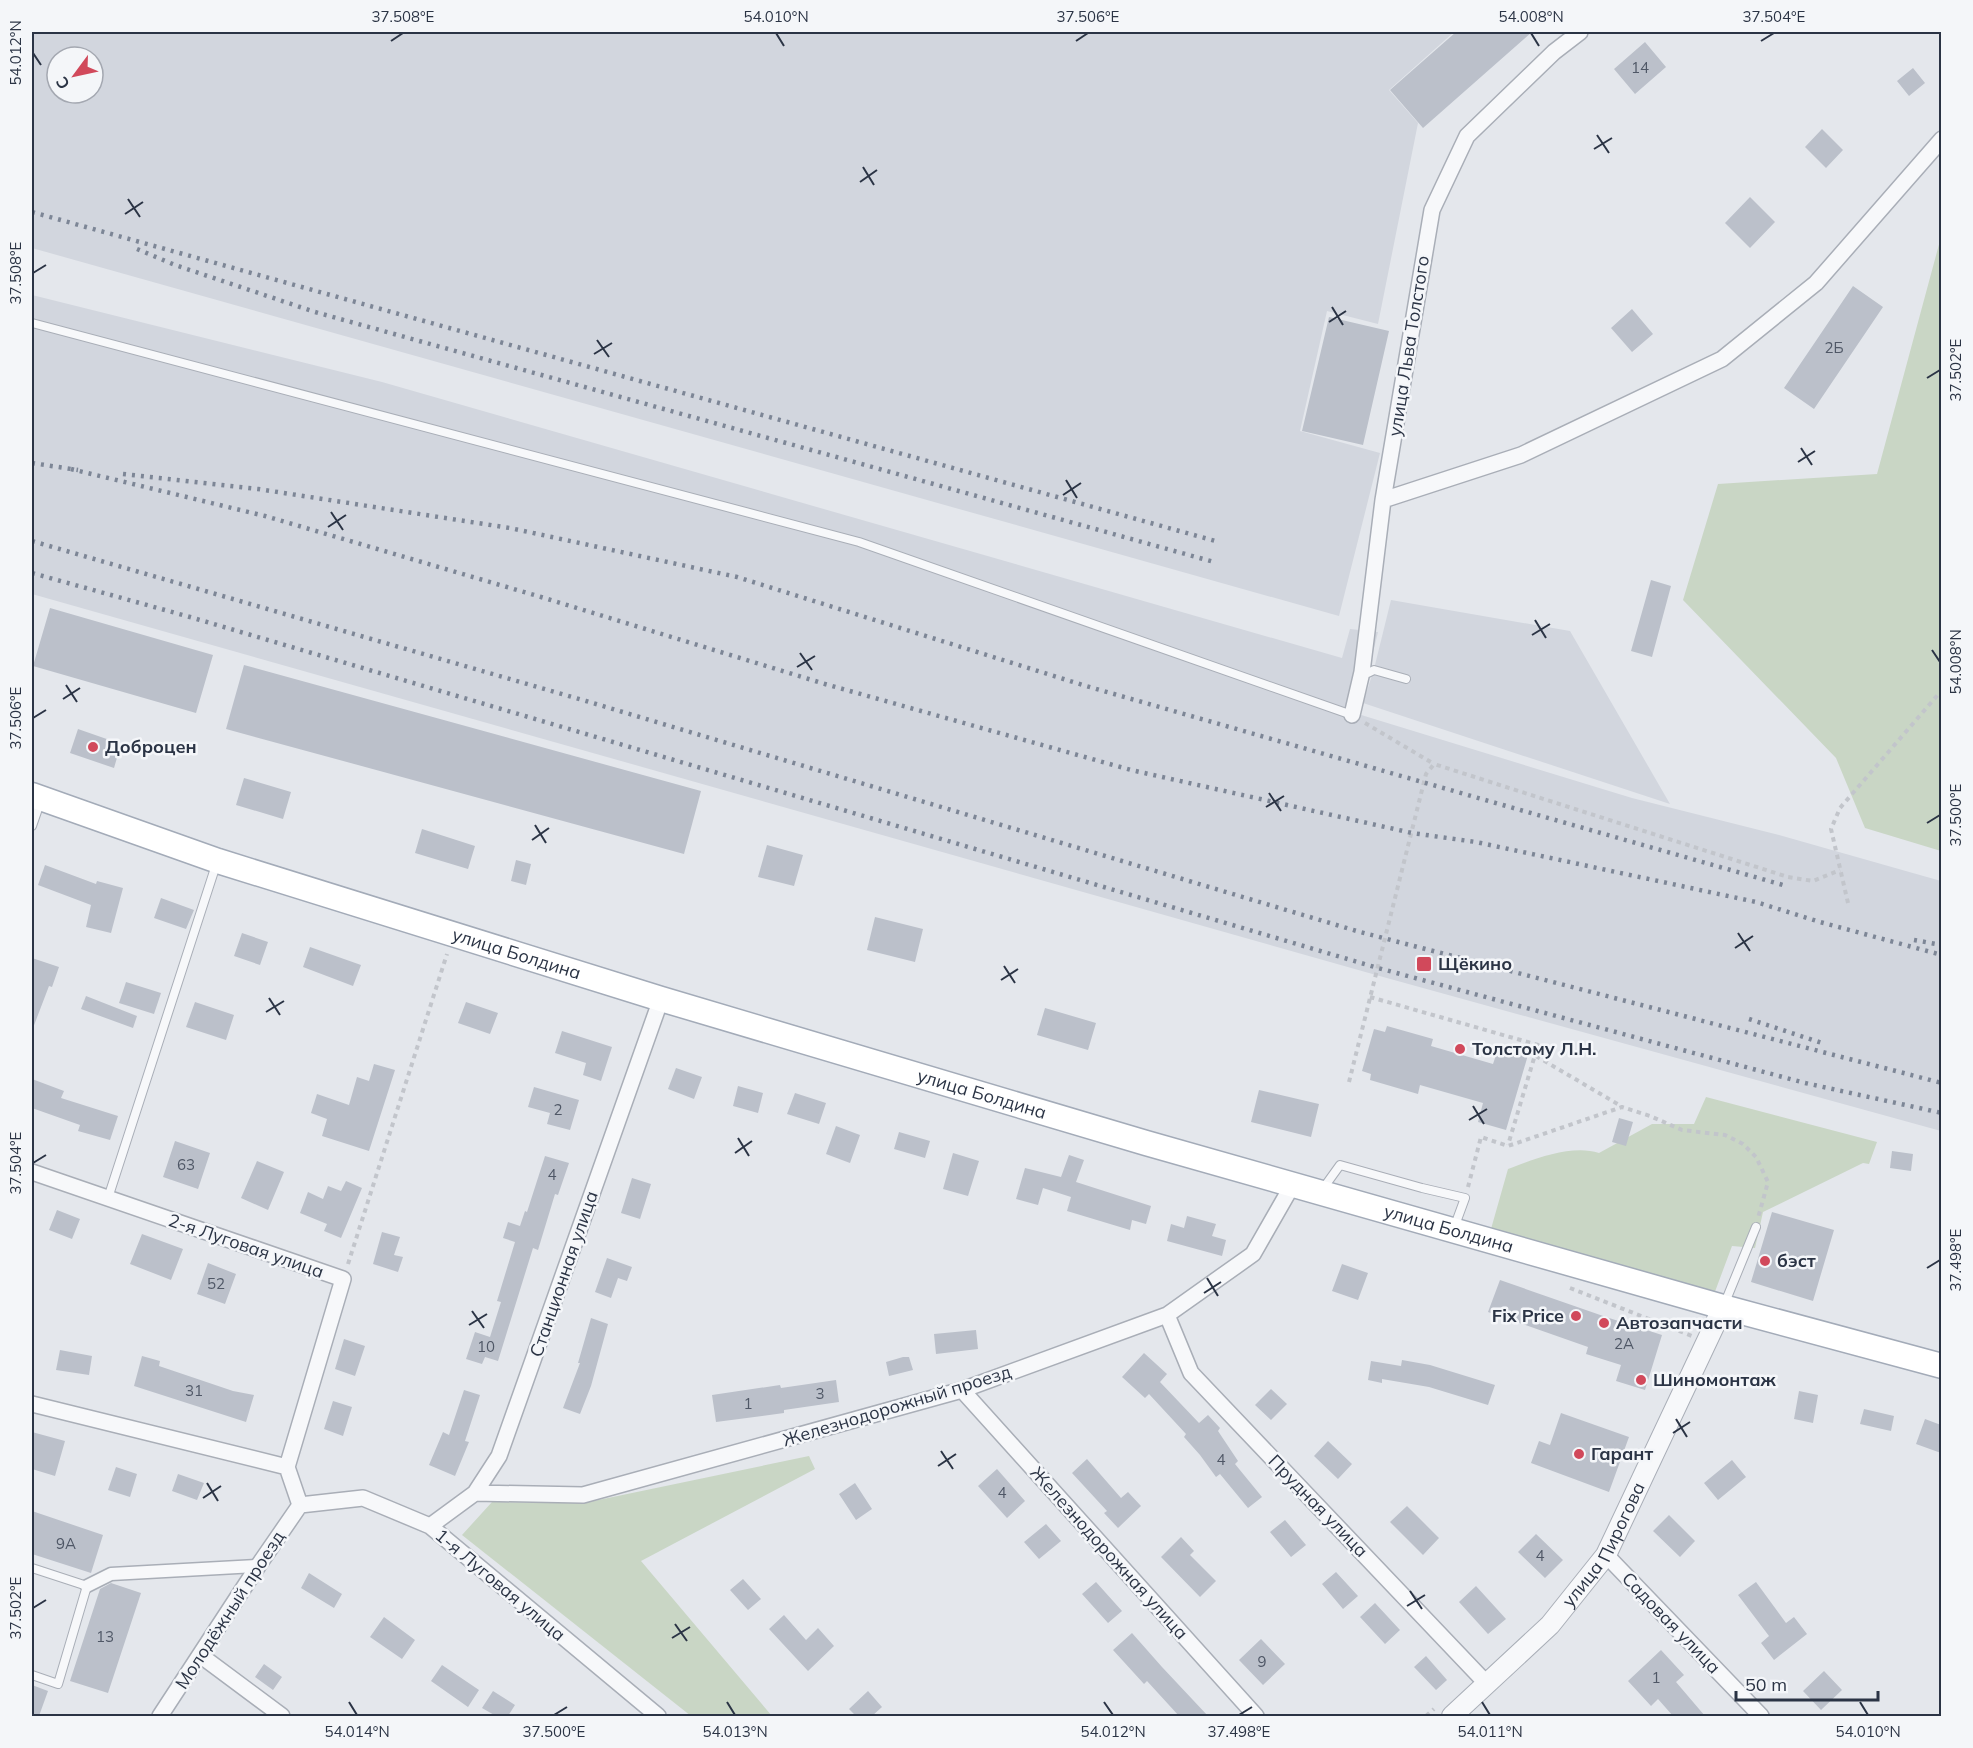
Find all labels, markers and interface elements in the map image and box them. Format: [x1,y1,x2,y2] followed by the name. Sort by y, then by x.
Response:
[372,7,435,26] text: 37.508°E
[743,7,809,26] text: 54.010°N
[1057,7,1120,26] text: 37.506°E
[1498,7,1564,26] text: 54.008°N
[1743,7,1806,26] text: 37.504°E
[6,20,25,86] text: 54.012°N
[45,45,105,105] north arrow
[1631,58,1649,77] house number: 14
[51,73,74,93] text: С
[6,241,25,304] text: 37.508°E
[1383,254,1434,438] street label: улица Льва Толстого
[1824,338,1844,357] house number: 2Б
[1946,338,1965,401] text: 37.502°E
[1946,629,1965,695] text: 54.008°N
[6,686,25,749] text: 37.506°E
[105,735,197,758] place label: Доброцен
[86,740,100,754] marker: Доброцен
[1946,783,1965,846] text: 37.500°E
[449,923,584,984] street label: улица Болдина
[1438,952,1512,975] place label: Щёкино
[1415,955,1433,973] marker: Щёкино
[1472,1037,1597,1060] place label: Толстому Л.Н.
[1453,1042,1467,1056] marker: Толстому Л.Н.
[915,1064,1049,1124] street label: улица Болдина
[553,1100,563,1119] house number: 2
[6,1131,25,1194] text: 37.504°E
[177,1155,195,1174] house number: 63
[547,1165,557,1184] house number: 4
[524,1188,603,1360] street label: Станционная улица
[1381,1199,1516,1258] street label: улица Болдина
[165,1208,327,1283] street label: 2-я Луговая улица
[1946,1228,1965,1291] text: 37.498°E
[1777,1249,1816,1272] place label: бэст
[1758,1254,1772,1268] marker: бэст
[207,1274,225,1293] house number: 52
[1492,1304,1564,1327] place label: Fix Price
[1569,1309,1583,1323] marker: Fix Price
[1616,1311,1743,1334] place label: Автозапчасти
[1597,1316,1611,1330] marker: Автозапчасти
[1614,1334,1634,1353] house number: 2А
[477,1337,495,1356] house number: 10
[780,1360,1014,1451] street label: Железнодорожный проезд
[1653,1368,1777,1391] place label: Шиномонтаж
[1634,1373,1648,1387] marker: Шиномонтаж
[185,1381,203,1400] house number: 31
[815,1384,825,1403] house number: 3
[743,1394,753,1413] house number: 1
[1591,1442,1653,1465] place label: Гарант
[1572,1447,1586,1461] marker: Гарант
[1216,1450,1226,1469] house number: 4
[1264,1450,1373,1562] street label: Прудная улица
[1026,1461,1193,1644] street label: Железнодорожная улица
[1557,1478,1650,1612] street label: улица Пирогова
[997,1483,1007,1502] house number: 4
[430,1523,570,1646] street label: 1-я Луговая улица
[170,1526,289,1693] street label: Молодёжный проезд
[56,1534,76,1553] house number: 9А
[1535,1546,1545,1565] house number: 4
[1617,1567,1726,1678] street label: Садовая улица
[6,1576,25,1639] text: 37.502°E
[96,1627,114,1646] house number: 13
[1257,1652,1267,1671] house number: 9
[1736,1664,1878,1702] scale bar
[1651,1668,1661,1687] house number: 1
[1745,1673,1787,1696] text: 50 m
[324,1722,390,1741] text: 54.014°N
[523,1722,586,1741] text: 37.500°E
[702,1722,768,1741] text: 54.013°N
[1080,1722,1146,1741] text: 54.012°N
[1208,1722,1271,1741] text: 37.498°E
[1457,1722,1523,1741] text: 54.011°N
[1835,1722,1901,1741] text: 54.010°N

